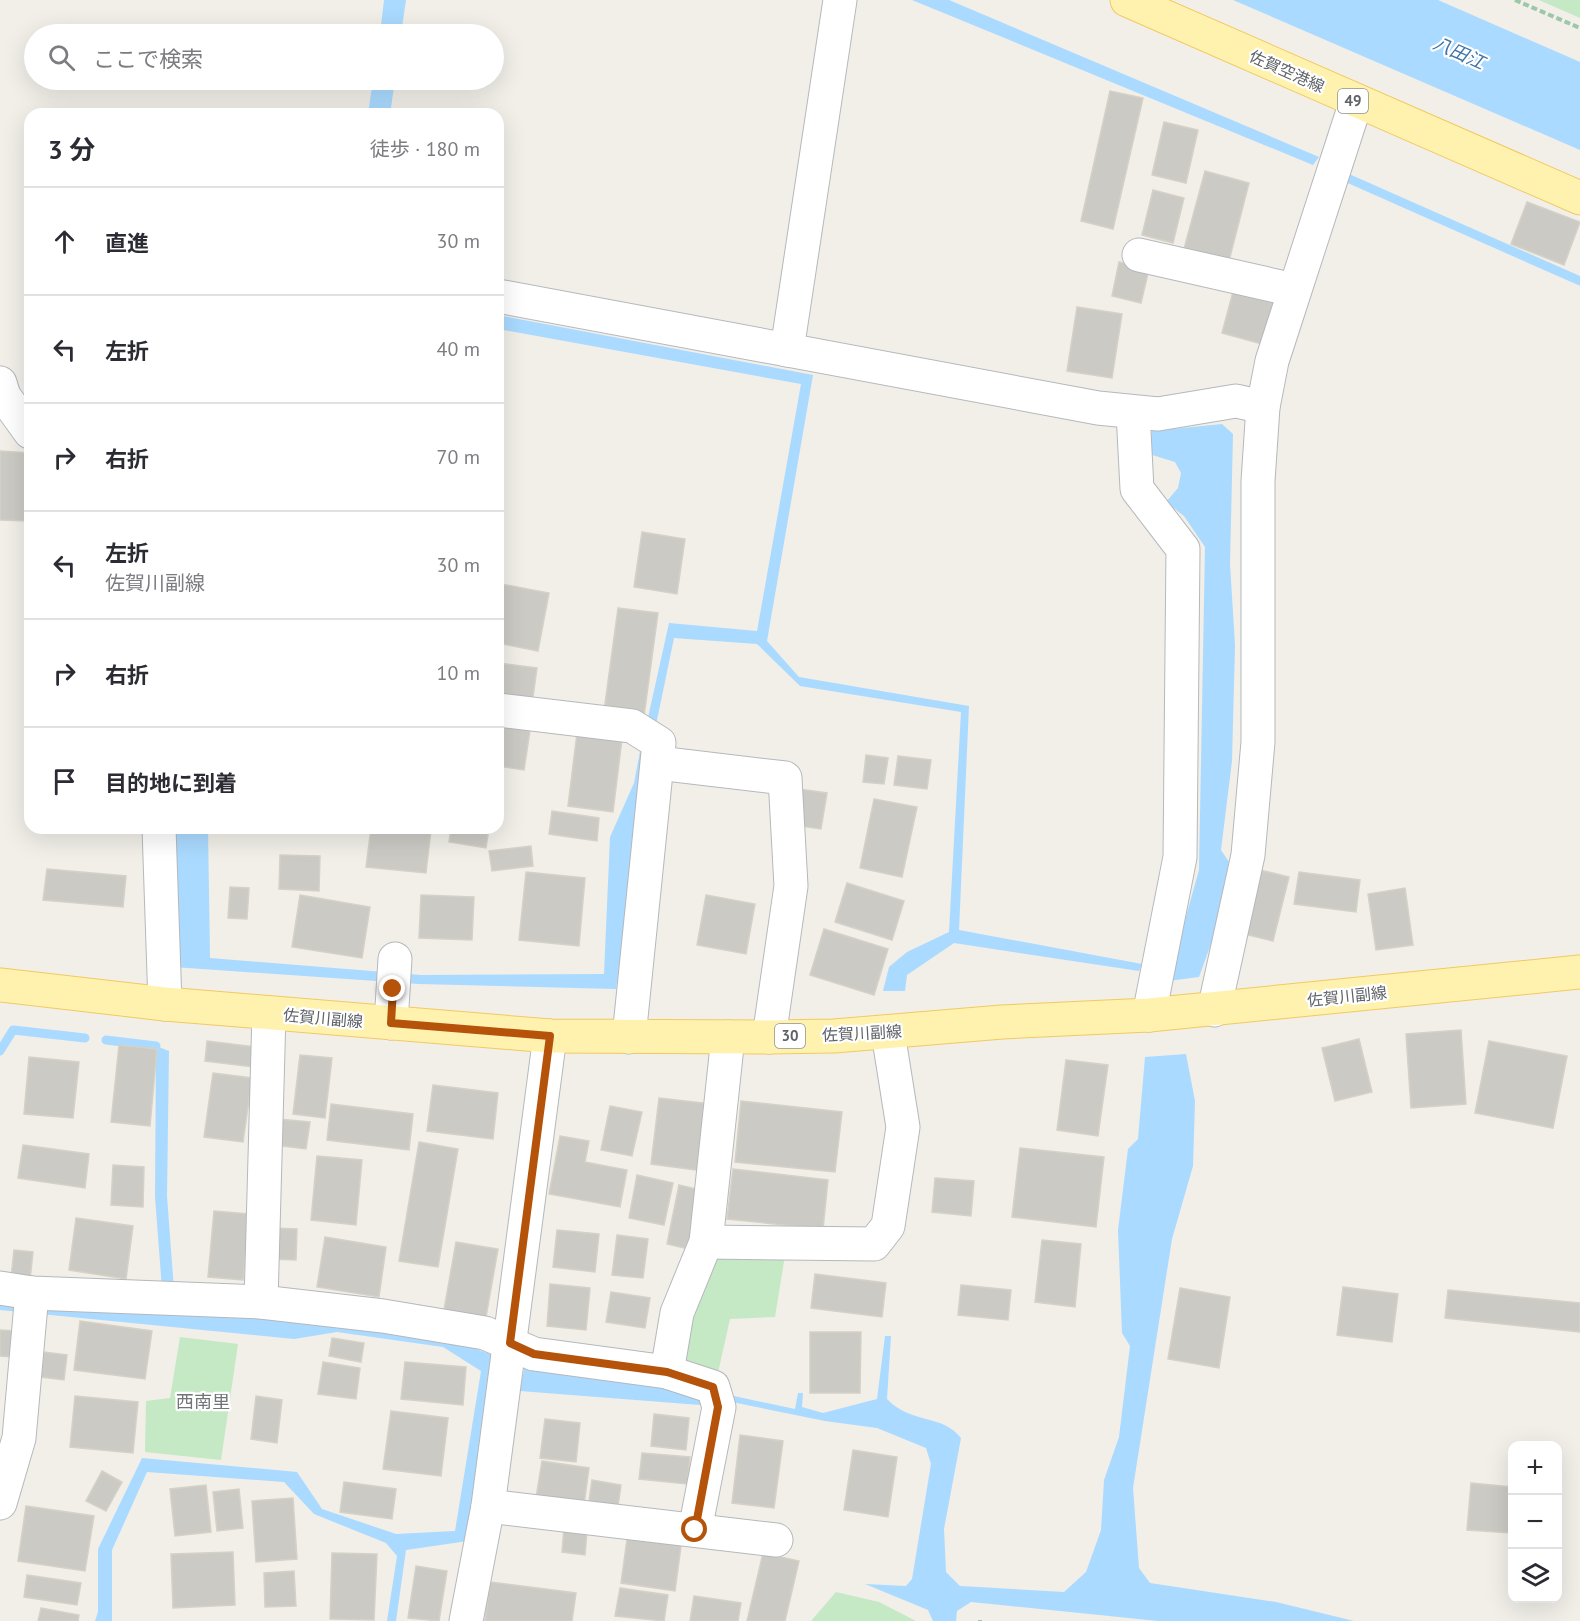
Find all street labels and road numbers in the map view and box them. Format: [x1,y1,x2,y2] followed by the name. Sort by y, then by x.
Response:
[1246,46,1328,96] street label: 佐賀空港線
[1338,89,1368,113] road number: 49
[1306,982,1388,1010] street label: 佐賀川副線
[282,1005,364,1031] street label: 佐賀川副線
[822,1021,902,1045] street label: 佐賀川副線
[775,1024,805,1048] road number: 30

